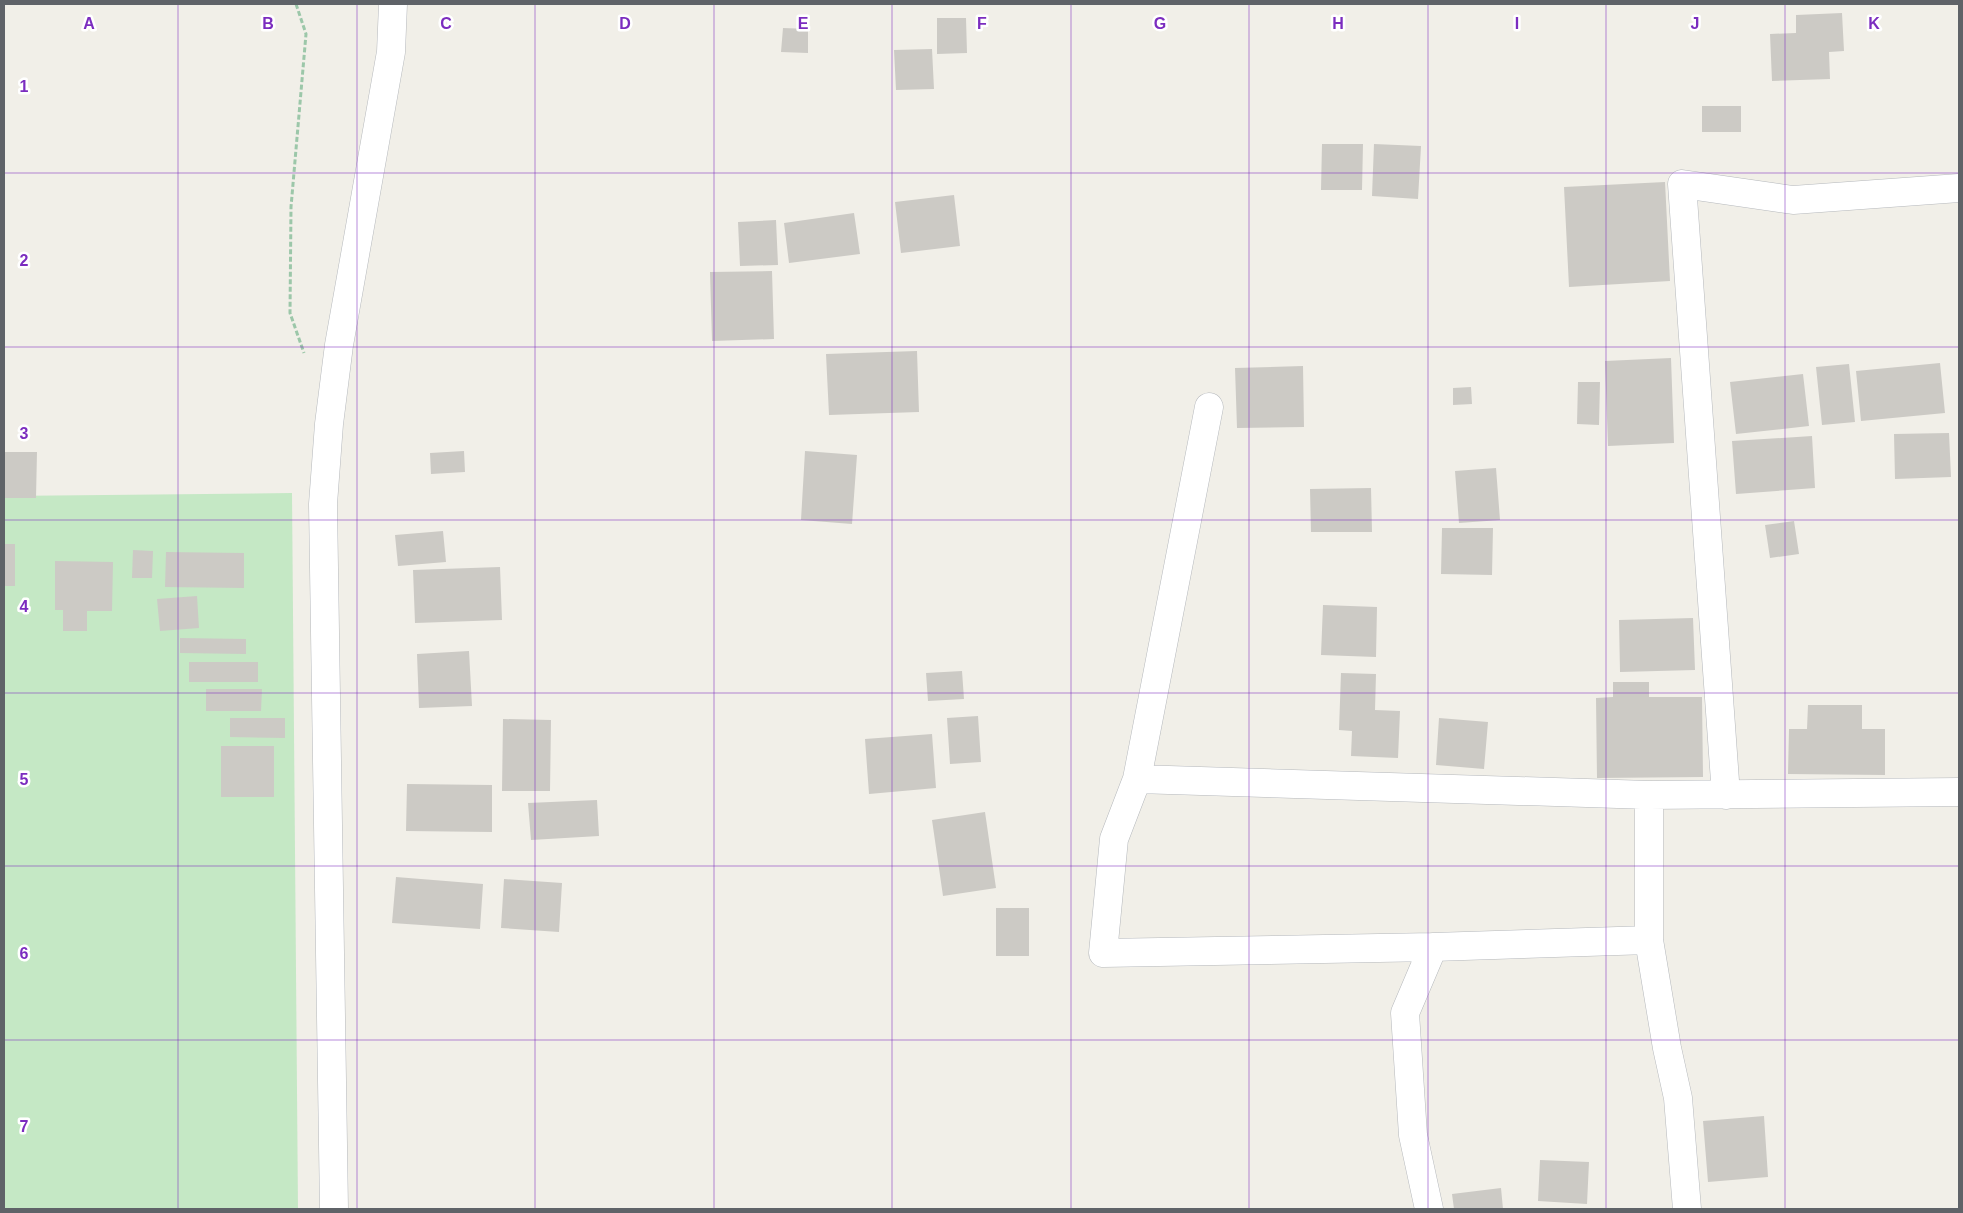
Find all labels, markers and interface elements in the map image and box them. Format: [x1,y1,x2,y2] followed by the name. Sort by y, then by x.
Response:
[83,15,95,32] text: A
[262,15,274,32] text: B
[440,15,452,32] text: C
[619,15,631,32] text: D
[798,15,809,32] text: E
[977,15,987,32] text: F
[1154,15,1166,32] text: G
[1332,15,1344,32] text: H
[1515,15,1519,32] text: I
[1691,15,1699,32] text: J
[1868,15,1880,32] text: K
[20,78,29,95] text: 1
[20,252,29,269] text: 2
[20,425,29,442] text: 3
[20,598,29,615] text: 4
[20,771,29,788] text: 5
[20,945,29,962] text: 6
[20,1118,29,1135] text: 7

